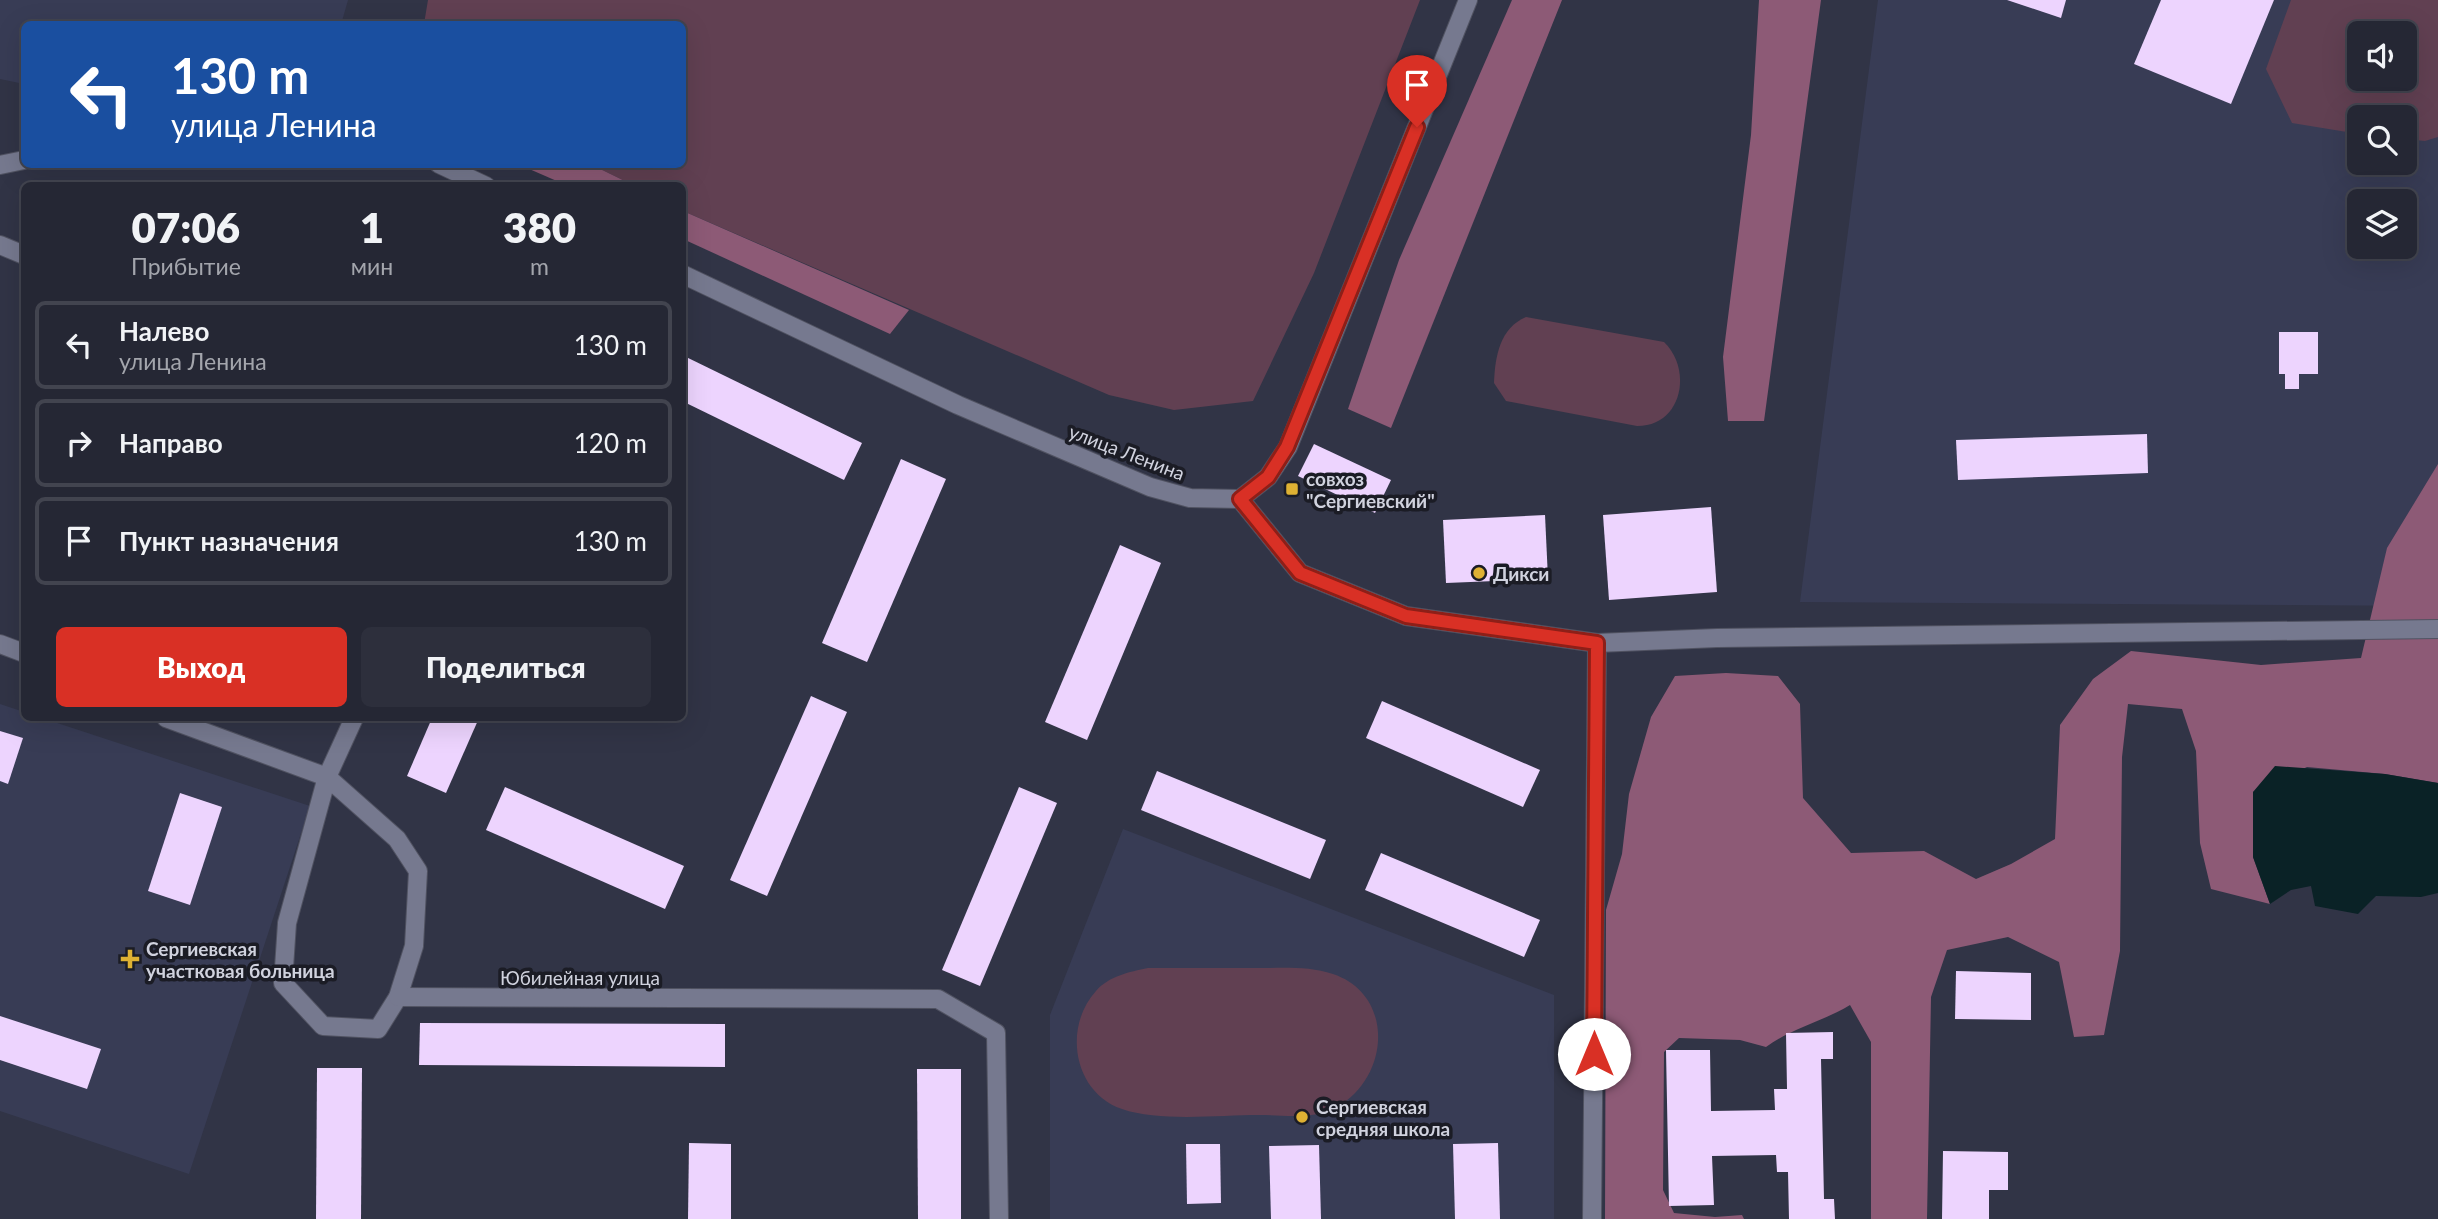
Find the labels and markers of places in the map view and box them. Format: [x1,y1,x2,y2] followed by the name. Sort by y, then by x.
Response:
[1387,55,1447,127] pin
[1306,467,1435,512] place label: совхоз "Сергиевский"
[1284,481,1300,497] marker: совхоз "Сергиевский"
[1493,562,1549,585] place label: Дикси
[1471,565,1487,581] marker: Дикси
[146,937,335,982] place label: Сергиевская участковая больница
[120,949,140,969] marker: Сергиевская участковая больница
[1316,1095,1450,1140] place label: Сергиевская средняя школа
[1294,1109,1310,1125] marker: Сергиевская средняя школа

